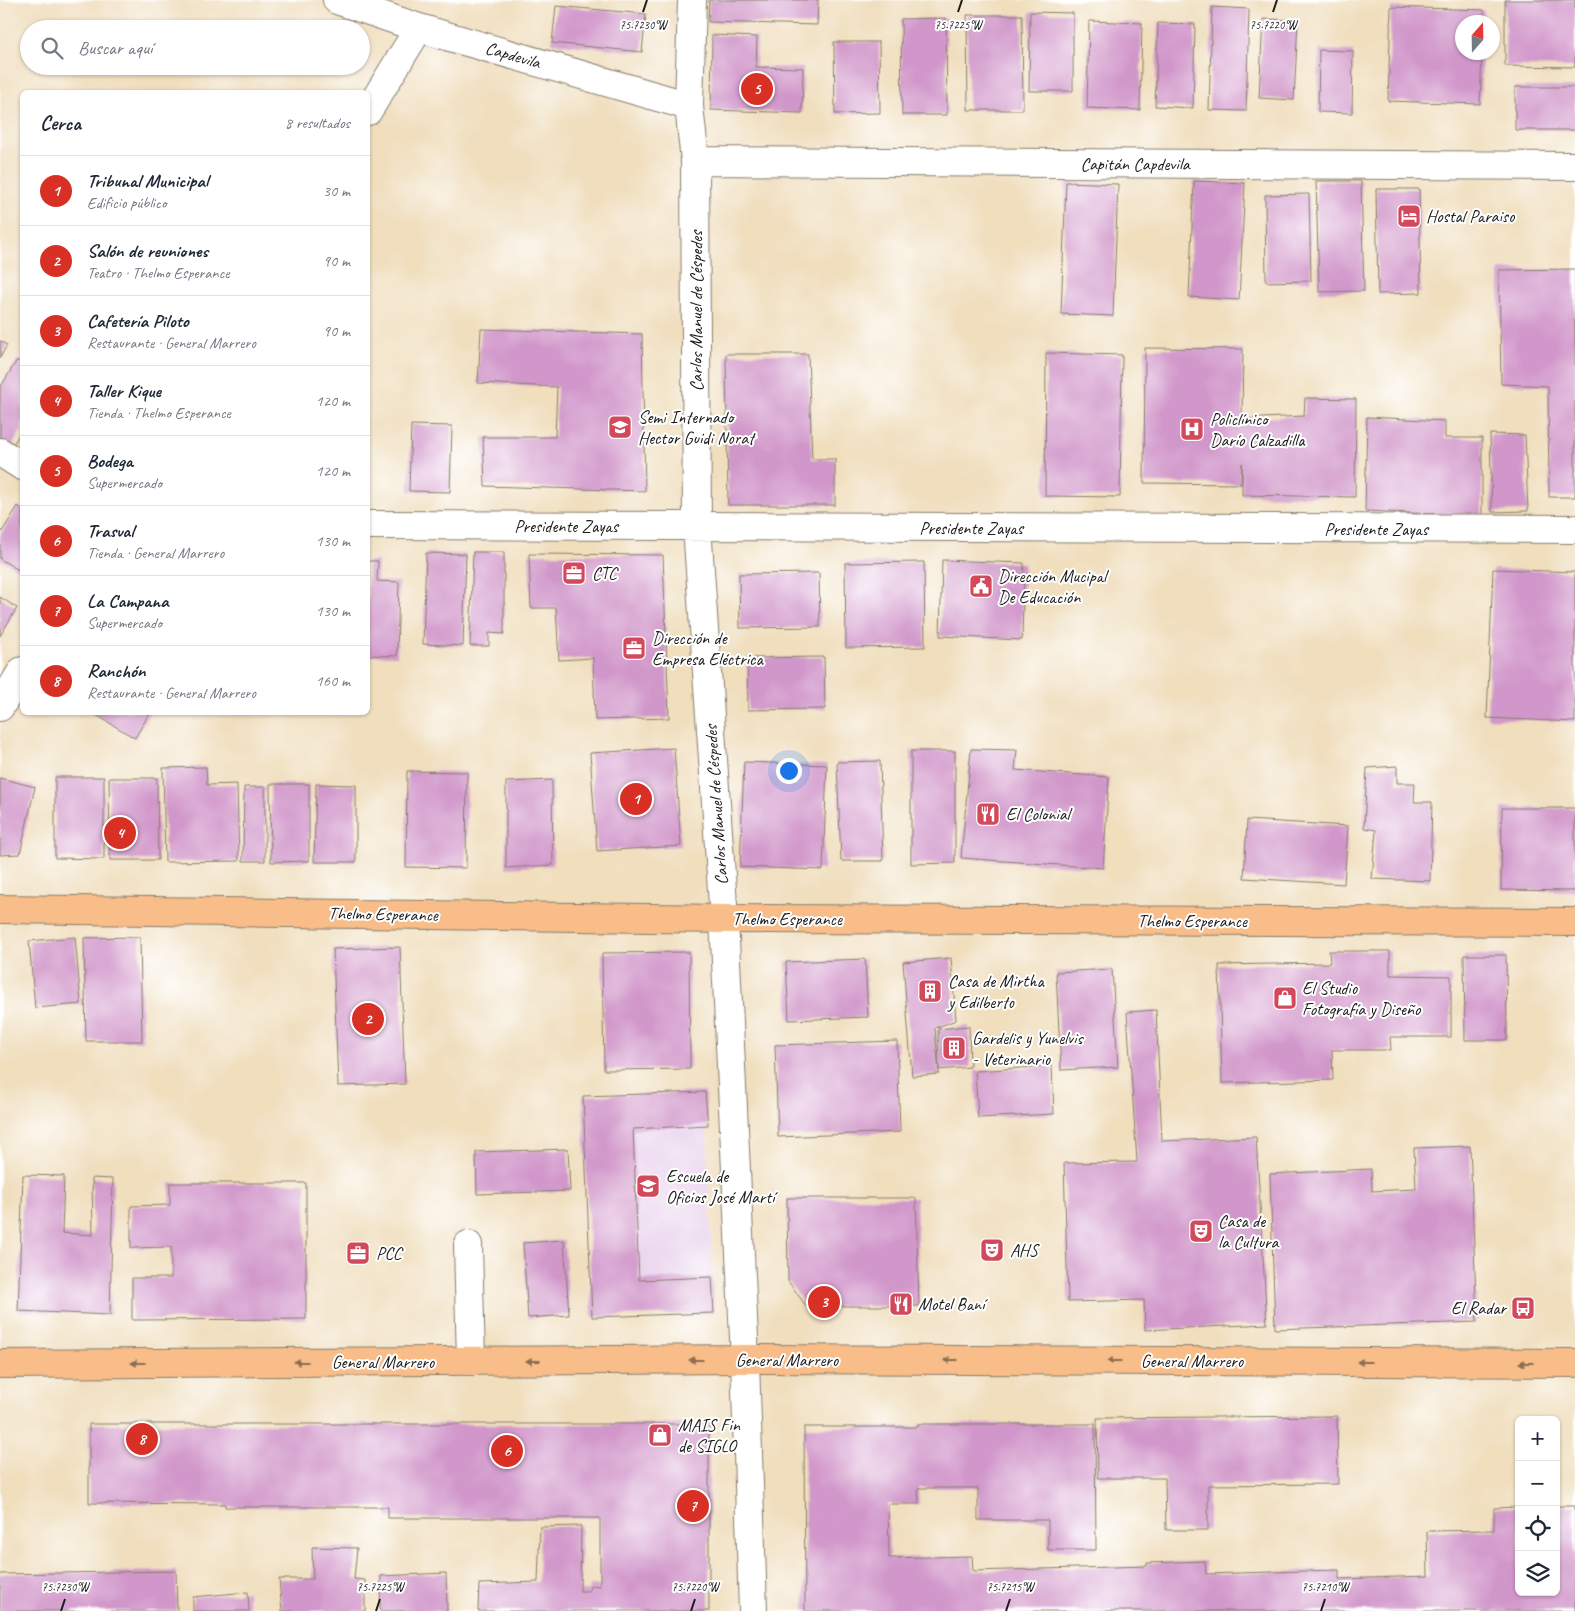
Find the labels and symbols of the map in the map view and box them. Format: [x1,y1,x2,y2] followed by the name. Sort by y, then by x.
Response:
[1455,15,1500,60] north arrow
[620,17,669,33] text: 75.7230°W
[935,17,984,33] text: 75.7225°W
[1250,17,1299,33] text: 75.7220°W
[483,37,544,74] street label: Capdevila
[741,70,773,108] pin: 5
[1080,153,1191,175] street label: Capitán Capdevila
[1396,203,1422,229] hotel icon: Hostal Paraiso
[1426,205,1516,227] place label: Hostal Paraiso
[685,229,707,391] street label: Carlos Manuel de Céspedes
[638,406,757,449] place label: Semi Internado Hector Guidi Norat
[1210,408,1306,451] place label: Policlínico Darío Calzadilla
[607,414,633,440] school or university icon: Semi Internado Hector Guidi Norat
[1179,416,1205,442] hospital icon: Policlínico Darío Calzadilla
[514,515,620,537] street label: Presidente Zayas
[919,517,1025,539] street label: Presidente Zayas
[1324,518,1430,540] street label: Presidente Zayas
[561,560,587,586] office icon: CTC
[592,562,619,584] place label: CTC
[998,565,1109,608] place label: Dirección Mucipal De Educación
[968,573,994,599] public building icon: Dirección Mucipal De Educación
[652,627,764,670] place label: Dirección de Empresa Eléctrica
[621,635,647,661] office icon: Dirección de Empresa Eléctrica
[699,722,733,886] street label: Carlos Manuel de Céspedes
[776,758,802,784] your location
[620,780,652,818] pin: 1
[975,801,1001,827] restaurant icon: El Colonial
[1006,803,1072,825] place label: El Colonial
[104,814,136,852] pin: 4
[328,902,439,926] street label: Thelmo Esperance
[732,908,843,930] street label: Thelmo Esperance
[1137,910,1248,932] street label: Thelmo Esperance
[947,970,1045,1013] place label: Casa de Mirtha y Edilberto
[1302,977,1422,1020] place label: El Studio Fotografía y Diseño
[917,978,943,1004] building icon: Casa de Mirtha y Edilberto
[1272,985,1298,1011] shop icon: El Studio Fotografía y Diseño
[352,1000,384,1038] pin: 2
[972,1027,1084,1070] place label: Gardelis y Yunelvis - Veterinario
[941,1035,967,1061] building icon: Gardelis y Yunelvis - Veterinario
[666,1165,778,1208] place label: Escuela de Oficios José Martí
[635,1173,661,1199] school or university icon: Escuela de Oficios José Martí
[1218,1210,1279,1253] place label: Casa de la Cultura
[1188,1218,1214,1244] theatre icon: Casa de la Cultura
[979,1237,1005,1263] theatre icon: AHS
[1010,1239,1040,1261] place label: AHS
[345,1240,371,1266] office icon: PCC
[376,1242,404,1264] place label: PCC
[808,1283,840,1321] pin: 3
[888,1291,914,1317] restaurant icon: Motel Baní
[918,1293,988,1315] place label: Motel Baní
[1510,1295,1536,1321] bus stop icon: El Radar
[1451,1297,1508,1319] place label: El Radar
[736,1349,840,1371] street label: General Marrero
[1141,1350,1245,1372] street label: General Marrero
[332,1351,436,1373] street label: General Marrero
[688,1356,704,1364] one-way arrow
[943,1356,959,1364] one-way arrow
[525,1357,541,1365] one-way arrow
[1106,1357,1122,1365] one-way arrow
[293,1358,309,1366] one-way arrow
[1356,1358,1372,1366] one-way arrow
[130,1359,146,1367] one-way arrow
[1518,1359,1534,1367] one-way arrow
[678,1414,741,1457] place label: MAIS Fin de SIGLO
[126,1420,158,1458] pin: 8
[647,1422,673,1448] shop icon: MAIS Fin de SIGLO
[491,1432,523,1470] pin: 6
[677,1487,709,1525] pin: 7
[42,1579,91,1595] text: 75.7230°W
[357,1579,406,1595] text: 75.7225°W
[672,1579,721,1595] text: 75.7220°W
[987,1579,1036,1595] text: 75.7215°W
[1302,1579,1351,1595] text: 75.7210°W

